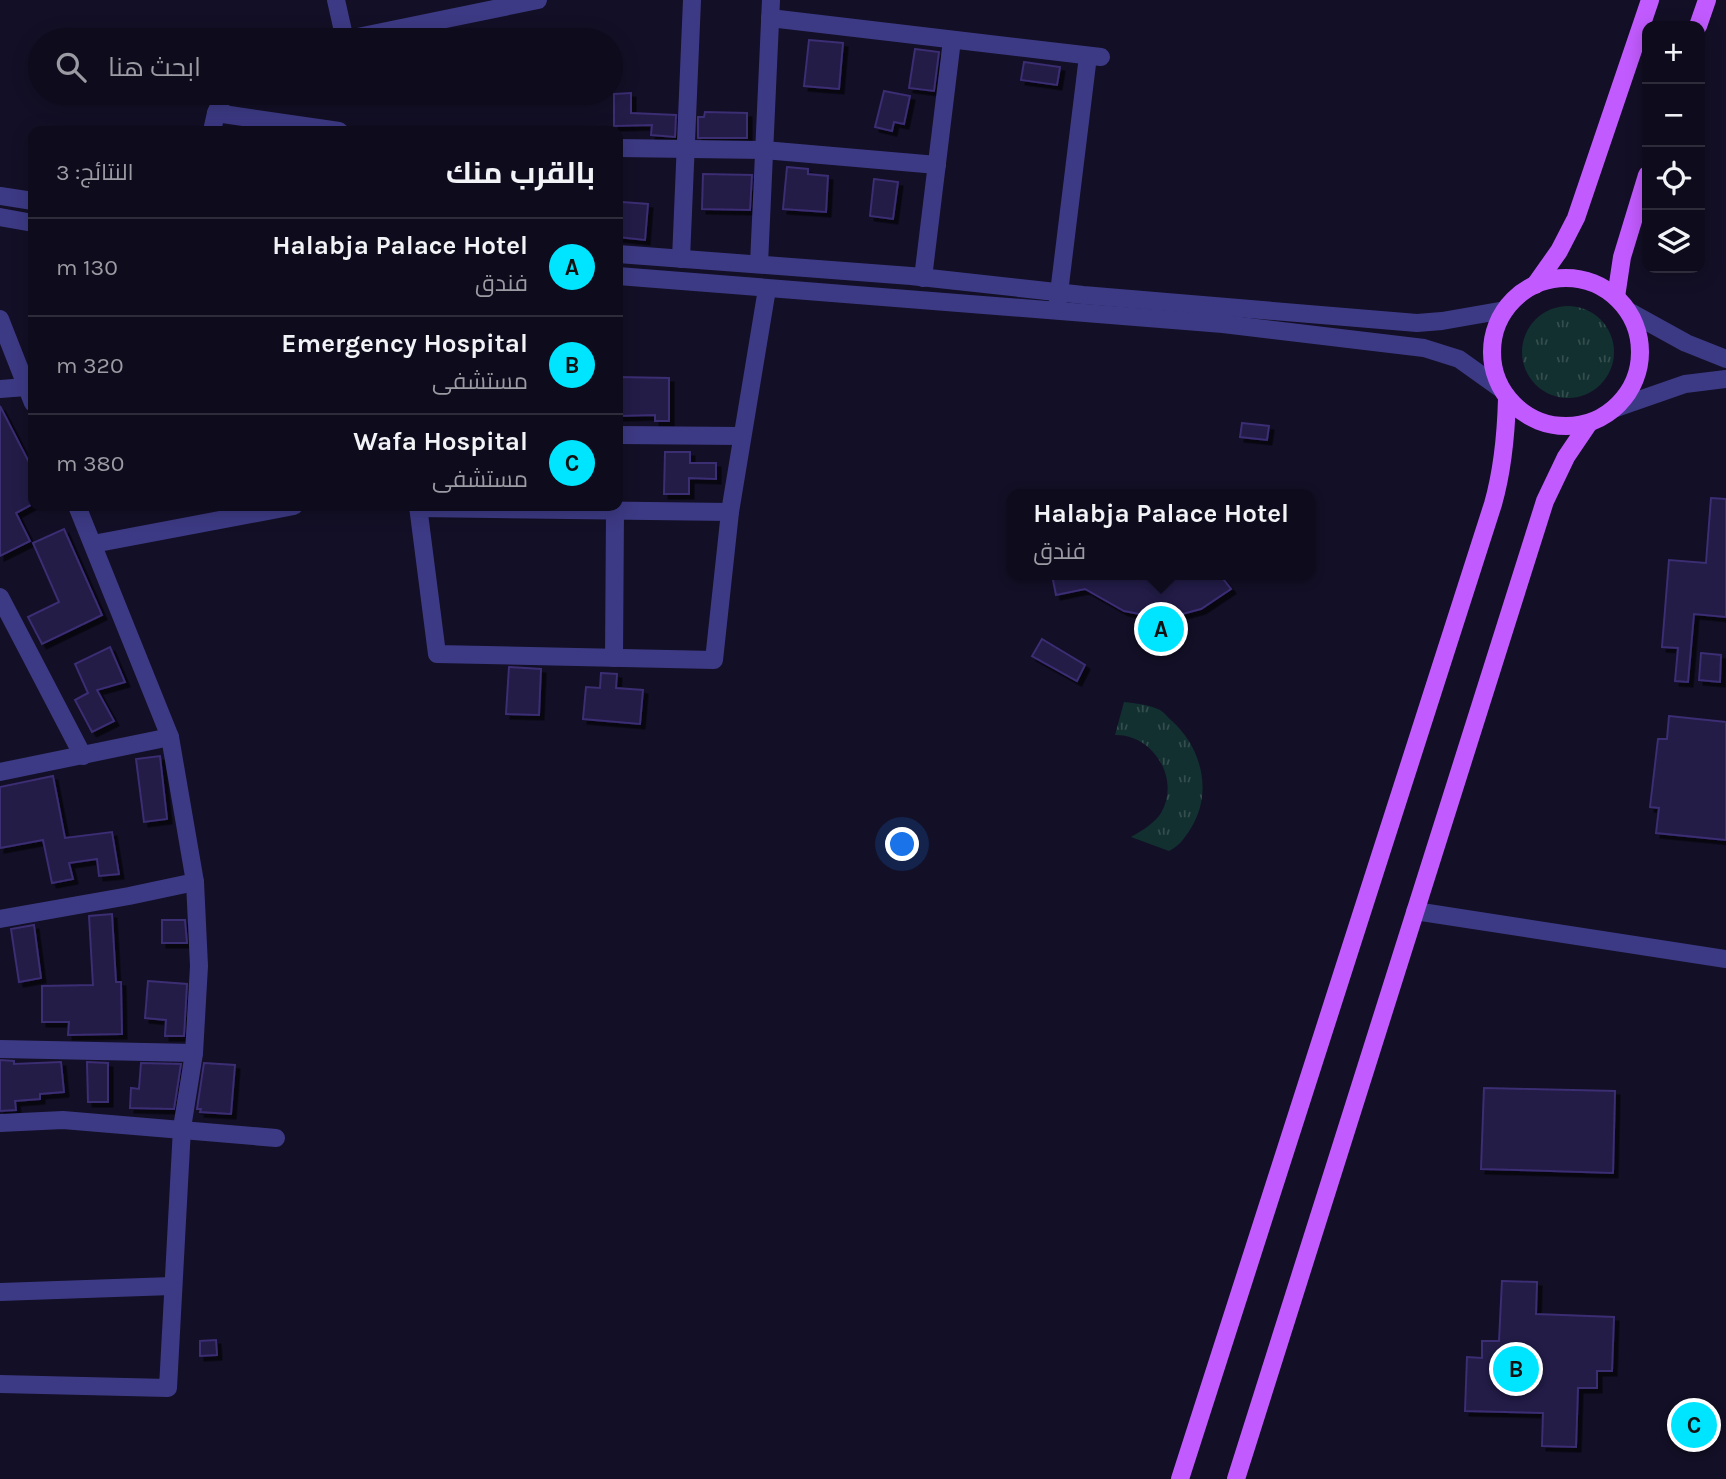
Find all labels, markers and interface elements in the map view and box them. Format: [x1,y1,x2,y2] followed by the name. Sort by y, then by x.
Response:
[1642,21,1705,273] map controls
[1642,21,1705,84] button: +
[28,28,623,105] search box
[52,48,90,86] icon: search
[108,52,201,83] text: ابحث هنا
[1642,84,1705,147] button: −
[1642,147,1705,210] button: locate
[446,155,595,191] text: بالقرب منك
[56,159,134,186] text: النتائج: 3
[1642,210,1705,273] button: layers
[272,230,528,261] text: Halabja Palace Hotel
[56,254,118,281] text: 130 m
[565,254,579,281] text: A
[475,270,528,297] text: فندق
[281,328,528,359] text: Emergency Hospital
[56,352,124,379] text: 320 m
[565,352,579,379] text: B
[432,368,528,395] text: مستشفى
[353,426,528,457] text: Wafa Hospital
[56,450,124,477] text: 380 m
[565,450,579,477] text: C
[432,466,528,493] text: مستشفى
[1007,489,1315,580] popup
[1033,498,1289,529] text: Halabja Palace Hotel
[1033,538,1086,565] text: فندق
[1138,603,1184,655] pin: A
[885,827,919,861] your location
[1493,1343,1539,1395] pin: B
[1671,1399,1717,1451] pin: C

